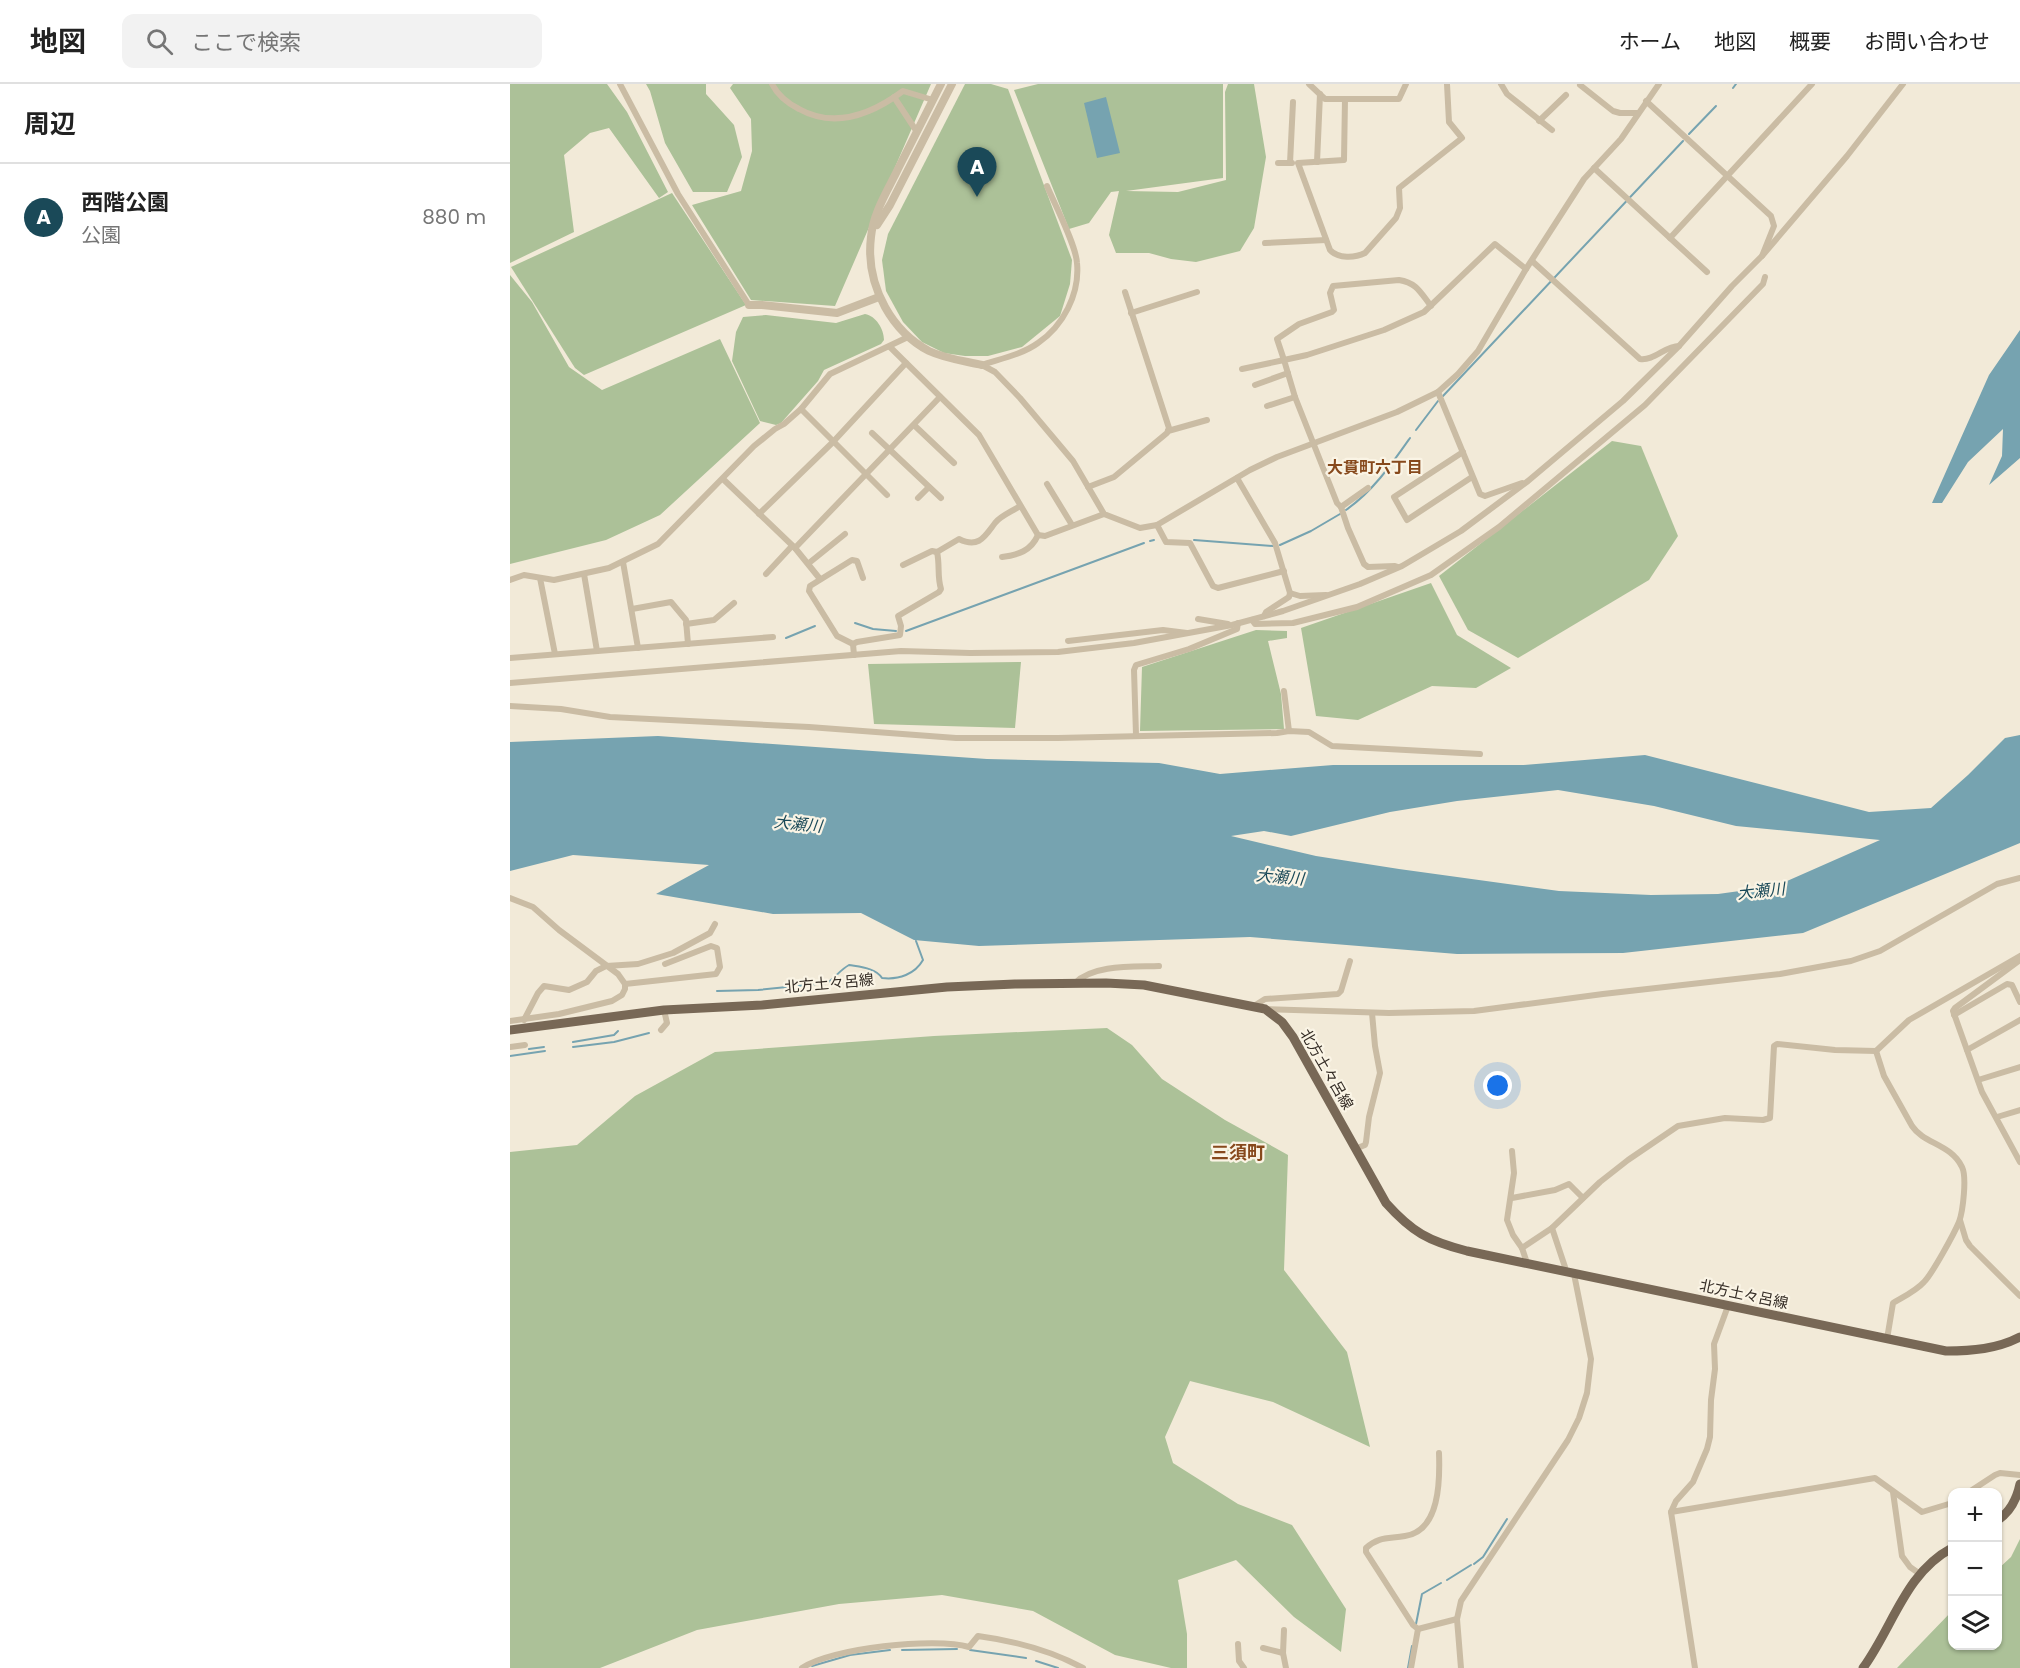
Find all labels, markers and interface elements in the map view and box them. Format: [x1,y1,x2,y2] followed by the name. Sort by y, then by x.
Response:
[122,14,542,68] search box
[30,22,86,61] text: 地図
[143,25,176,58] icon: search
[191,27,301,58] text: ここで検索
[1619,27,1681,56] text: ホーム
[1714,27,1756,56] text: 地図
[1789,27,1831,56] text: 概要
[1864,27,1990,56] text: お問い合わせ
[24,106,76,142] text: 周辺
[958,147,996,197] pin: A
[81,187,169,218] text: 西階公園
[36,203,51,231] text: A
[422,203,486,231] text: 880 m
[81,221,121,249] text: 公園
[1327,456,1423,479] district label: 大貫町六丁目
[773,810,825,838] water label: 大瀬川
[1255,863,1307,891] water label: 大瀬川
[1736,877,1788,905] water label: 大瀬川
[783,969,875,997] street label: 北方土々呂線
[1295,1025,1359,1113] street label: 北方土々呂線
[1483,1071,1512,1100] your location
[1211,1140,1265,1165] district label: 三須町
[1698,1274,1790,1314] street label: 北方土々呂線
[1948,1488,2002,1650] map controls
[1948,1488,2002,1542] button: +
[1948,1542,2002,1596] button: −
[1948,1596,2002,1650] button: layers

